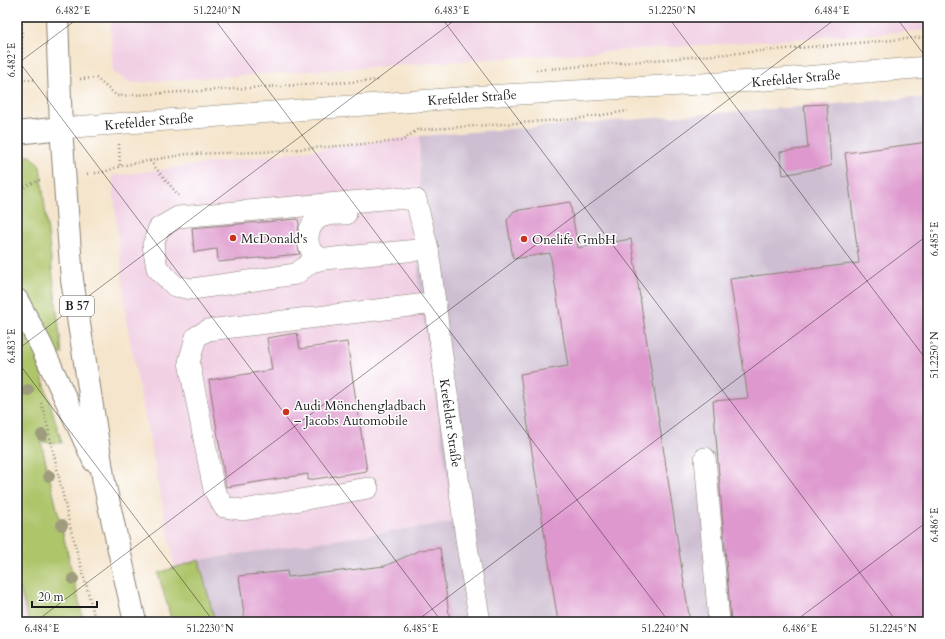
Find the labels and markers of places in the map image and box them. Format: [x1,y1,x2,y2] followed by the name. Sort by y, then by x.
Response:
[241,230,307,248] place label: McDonald's
[532,231,616,249] place label: Onelife GmbH
[228,233,238,243] marker: McDonald's
[519,234,529,244] marker: Onelife GmbH
[294,397,426,430] place label: Audi Mönchengladbach – Jacobs Automobile
[281,407,291,417] marker: Audi Mönchengladbach – Jacobs Automobile

